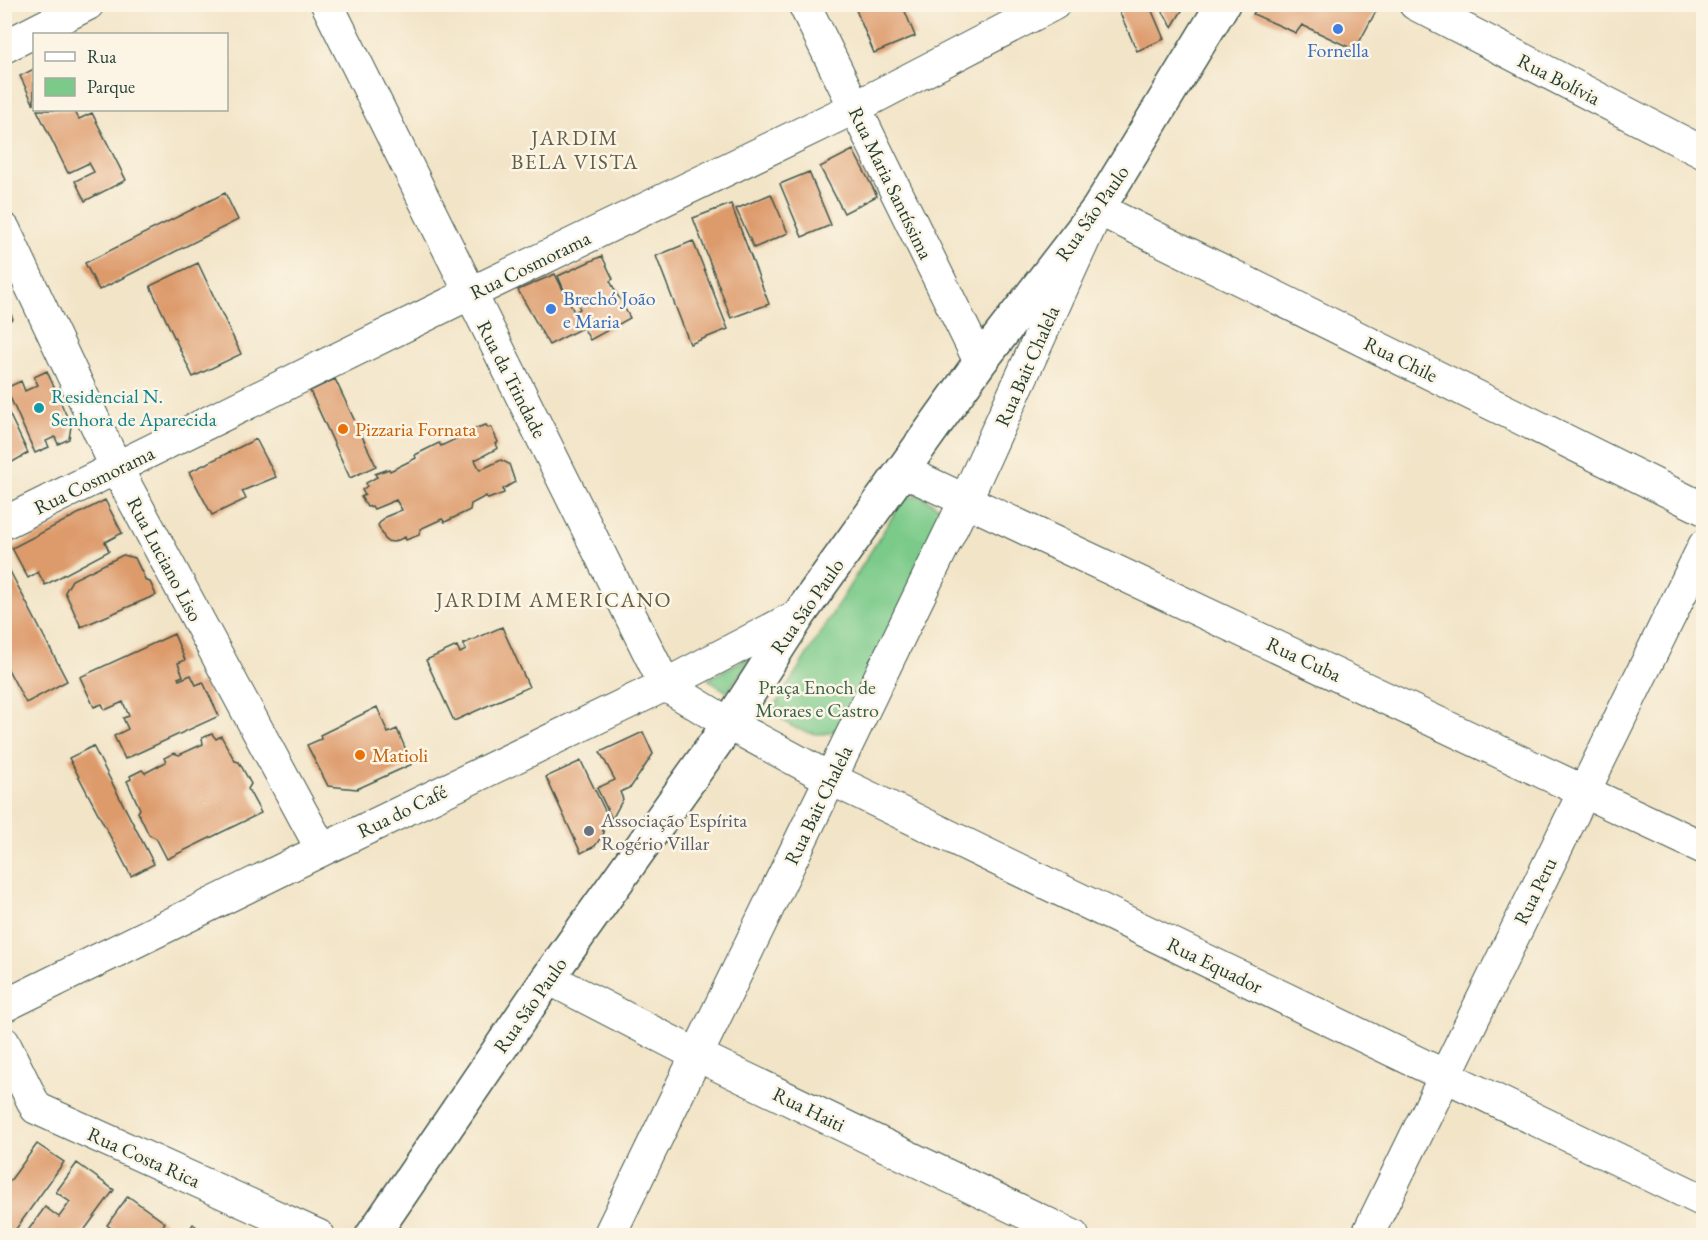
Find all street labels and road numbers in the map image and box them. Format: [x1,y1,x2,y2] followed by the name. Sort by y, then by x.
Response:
[1513,47,1605,111] street label: Rua Bolívia
[843,103,939,263] street label: Rua Maria Santíssima
[1049,160,1135,266] street label: Rua São Paulo
[465,225,595,305] street label: Rua Cosmorama
[989,302,1065,430] street label: Rua Bait Chalela
[471,316,553,442] street label: Rua da Trindade
[1360,330,1442,388] street label: Rua Chile
[29,440,159,520] street label: Rua Cosmorama
[121,492,209,626] street label: Rua Luciano Liso
[764,553,850,659] street label: Rua São Paulo
[1263,630,1345,688] street label: Rua Cuba
[778,741,858,869] street label: Rua Bait Chalela
[353,778,451,844] street label: Rua do Café
[1508,853,1563,929] street label: Rua Peru
[1163,931,1267,999] street label: Rua Equador
[487,952,573,1058] street label: Rua São Paulo
[769,1080,849,1138] street label: Rua Haiti
[84,1121,204,1193] street label: Rua Costa Rica

